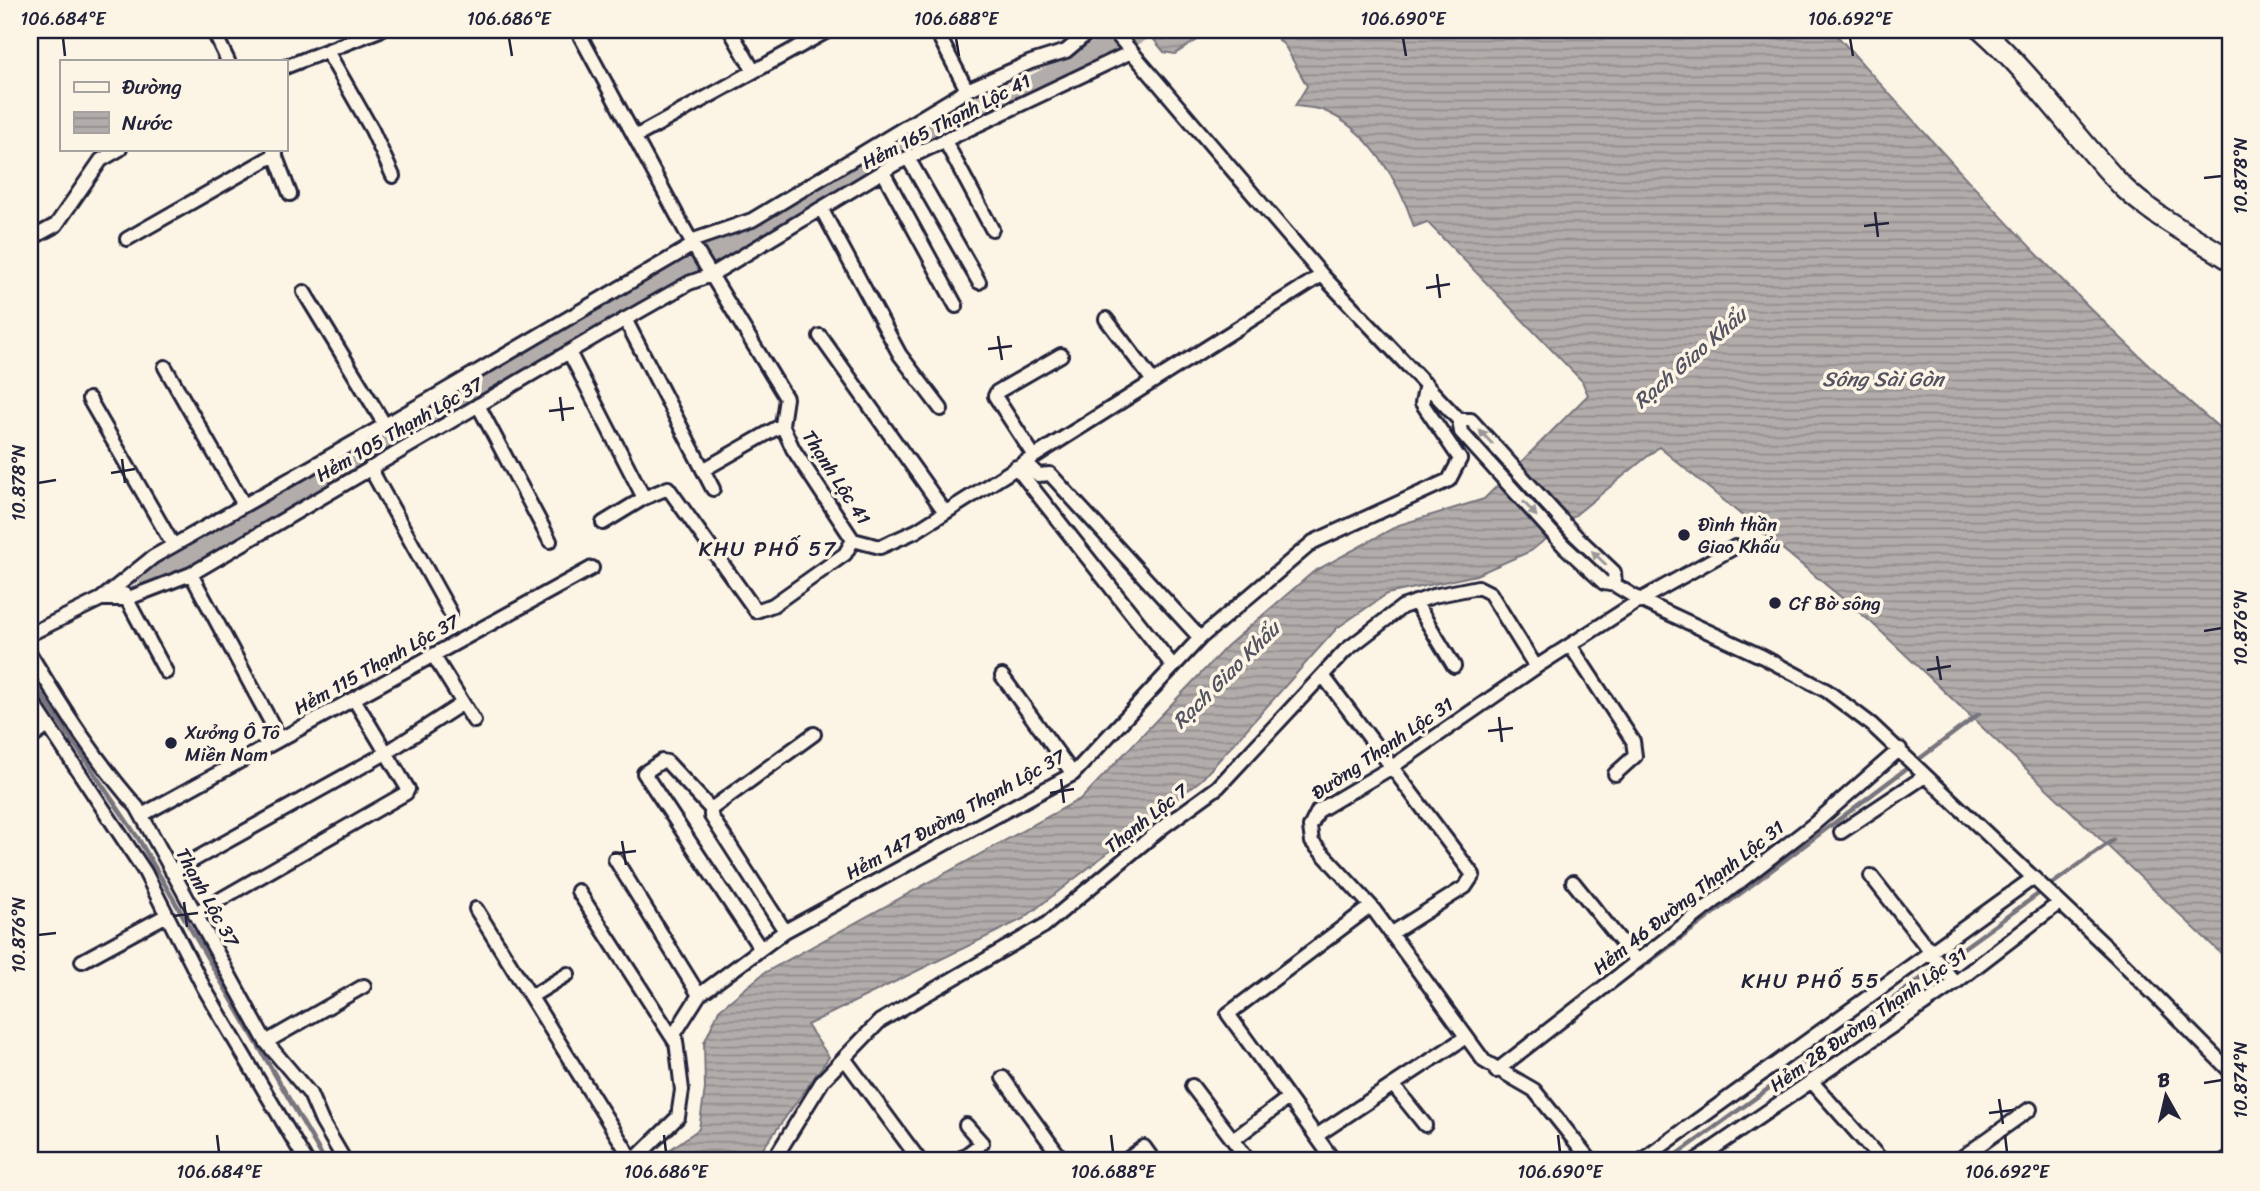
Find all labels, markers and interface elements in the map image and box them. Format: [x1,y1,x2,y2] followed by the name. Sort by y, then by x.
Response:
[21,3,106,35] text: 106.684°E
[467,3,552,35] text: 106.686°E
[914,3,999,35] text: 106.688°E
[1360,3,1447,35] text: 106.690°E
[1808,3,1893,35] text: 106.692°E
[60,60,287,150] legend
[856,64,1037,178] street label: Hẻm 165 Thạnh Lộc 41
[122,68,182,106] text: Đường
[122,104,173,142] text: Nước
[2225,137,2257,214] text: 10.878°N
[1624,296,1758,419] water label: Rạch Giao Khẩu
[1822,360,1946,398] water label: Sông Sài Gòn
[309,367,490,491] street label: Hẻm 105 Thạnh Lộc 37
[793,423,880,532] street label: Thạnh Lộc 41
[1478,428,1494,446] one-way arrow
[3,444,35,521] text: 10.878°N
[1522,500,1538,517] one-way arrow
[1698,508,1780,563] place label: Đình thần Giao Khẩu
[1676,527,1692,543] marker: Đình thần Giao Khẩu
[699,530,837,568] district label: KHU PHỐ 57
[1591,550,1608,566] one-way arrow
[1789,587,1881,620] place label: Cf Bờ sông
[2225,589,2257,666] text: 10.876°N
[1767,595,1783,611] marker: Cf Bờ sông
[287,605,466,724] street label: Hẻm 115 Thạnh Lộc 37
[1163,610,1291,738] water label: Rạch Giao Khẩu
[1304,688,1460,808] street label: Đường Thạnh Lộc 31
[184,716,280,771] place label: Xưởng Ô Tô Miền Nam
[163,735,179,751] marker: Xưởng Ô Tô Miền Nam
[839,740,1072,889] street label: Hẻm 147 Đường Thạnh Lộc 37
[1097,774,1196,862] street label: Thạnh Lộc 7
[1585,812,1792,983] street label: Hẻm 46 Đường Thạnh Lộc 31
[167,841,249,954] street label: Thạnh Lộc 37
[3,896,35,973] text: 10.876°N
[1762,938,1974,1101] street label: Hẻm 28 Đường Thạnh Lộc 31
[1741,962,1881,1000] district label: KHU PHỐ 55
[2225,1041,2257,1119] text: 10.874°N
[2130,1062,2200,1132] north arrow
[2155,1062,2172,1097] text: B
[177,1156,262,1188] text: 106.684°E
[624,1156,709,1188] text: 106.686°E
[1071,1156,1156,1188] text: 106.688°E
[1517,1156,1604,1188] text: 106.690°E
[1965,1156,2050,1188] text: 106.692°E

